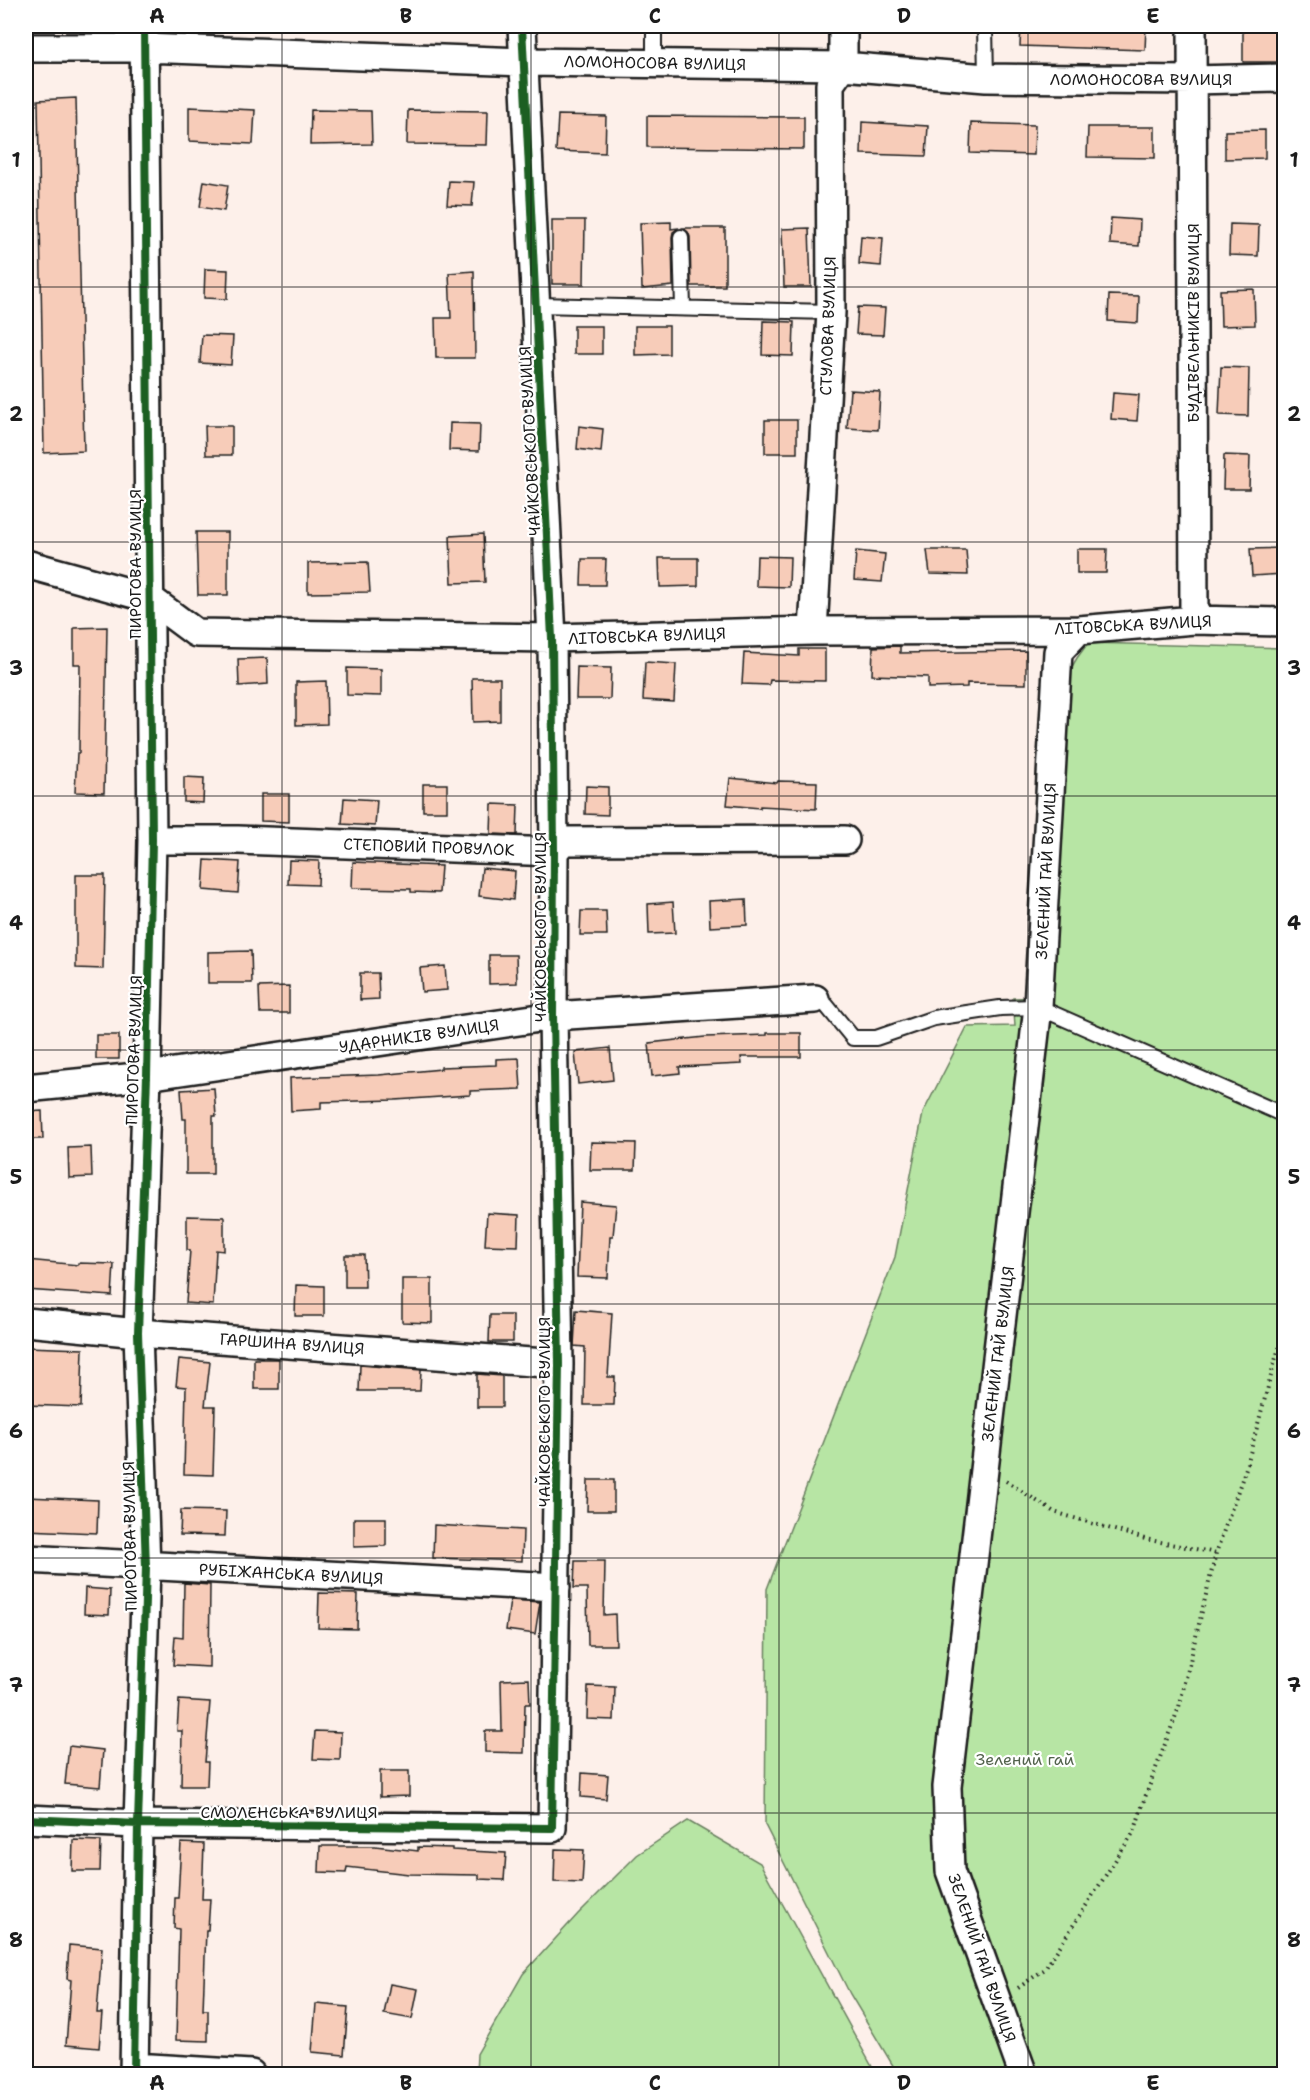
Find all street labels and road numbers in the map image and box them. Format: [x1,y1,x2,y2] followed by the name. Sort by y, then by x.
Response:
[564,51,746,75] street label: ЛОМОНОСОВА ВУЛИЦЯ
[1050,69,1232,90] street label: ЛОМОНОСОВА ВУЛИЦЯ
[1183,223,1204,423] street label: БУДІВЕЛЬНИКІВ ВУЛИЦЯ
[815,256,841,396] street label: СТУЛОВА ВУЛИЦЯ
[515,345,545,537] street label: ЧАЙКОВСЬКОГО ВУЛИЦЯ
[125,489,146,639] street label: ПИРОГОВА ВУЛИЦЯ
[1054,610,1212,640] street label: ЛІТОВСЬКА ВУЛИЦЯ
[568,623,726,649] street label: ЛІТОВСЬКА ВУЛИЦЯ
[1031,782,1061,960] street label: ЗЕЛЕНИЙ ГАЙ ВУЛИЦЯ
[530,832,551,1022] street label: ЧАЙКОВСЬКОГО ВУЛИЦЯ
[343,834,516,861] street label: СТЕПОВИЙ ПРОВУЛОК
[121,975,147,1125] street label: ПИРОГОВА ВУЛИЦЯ
[338,1014,500,1058] street label: УДАРНИКІВ ВУЛИЦЯ
[977,1265,1019,1443] street label: ЗЕЛЕНИЙ ГАЙ ВУЛИЦЯ
[534,1317,555,1507] street label: ЧАЙКОВСЬКОГО ВУЛИЦЯ
[219,1328,365,1360] street label: ГАРШИНА ВУЛИЦЯ
[118,1461,142,1611] street label: ПИРОГОВА ВУЛИЦЯ
[198,1559,384,1589] street label: РУБІЖАНСЬКА ВУЛИЦЯ
[200,1802,378,1823] street label: СМОЛЕНСЬКА ВУЛИЦЯ
[943,1871,1021,2045] street label: ЗЕЛЕНИЙ ГАЙ ВУЛИЦЯ

